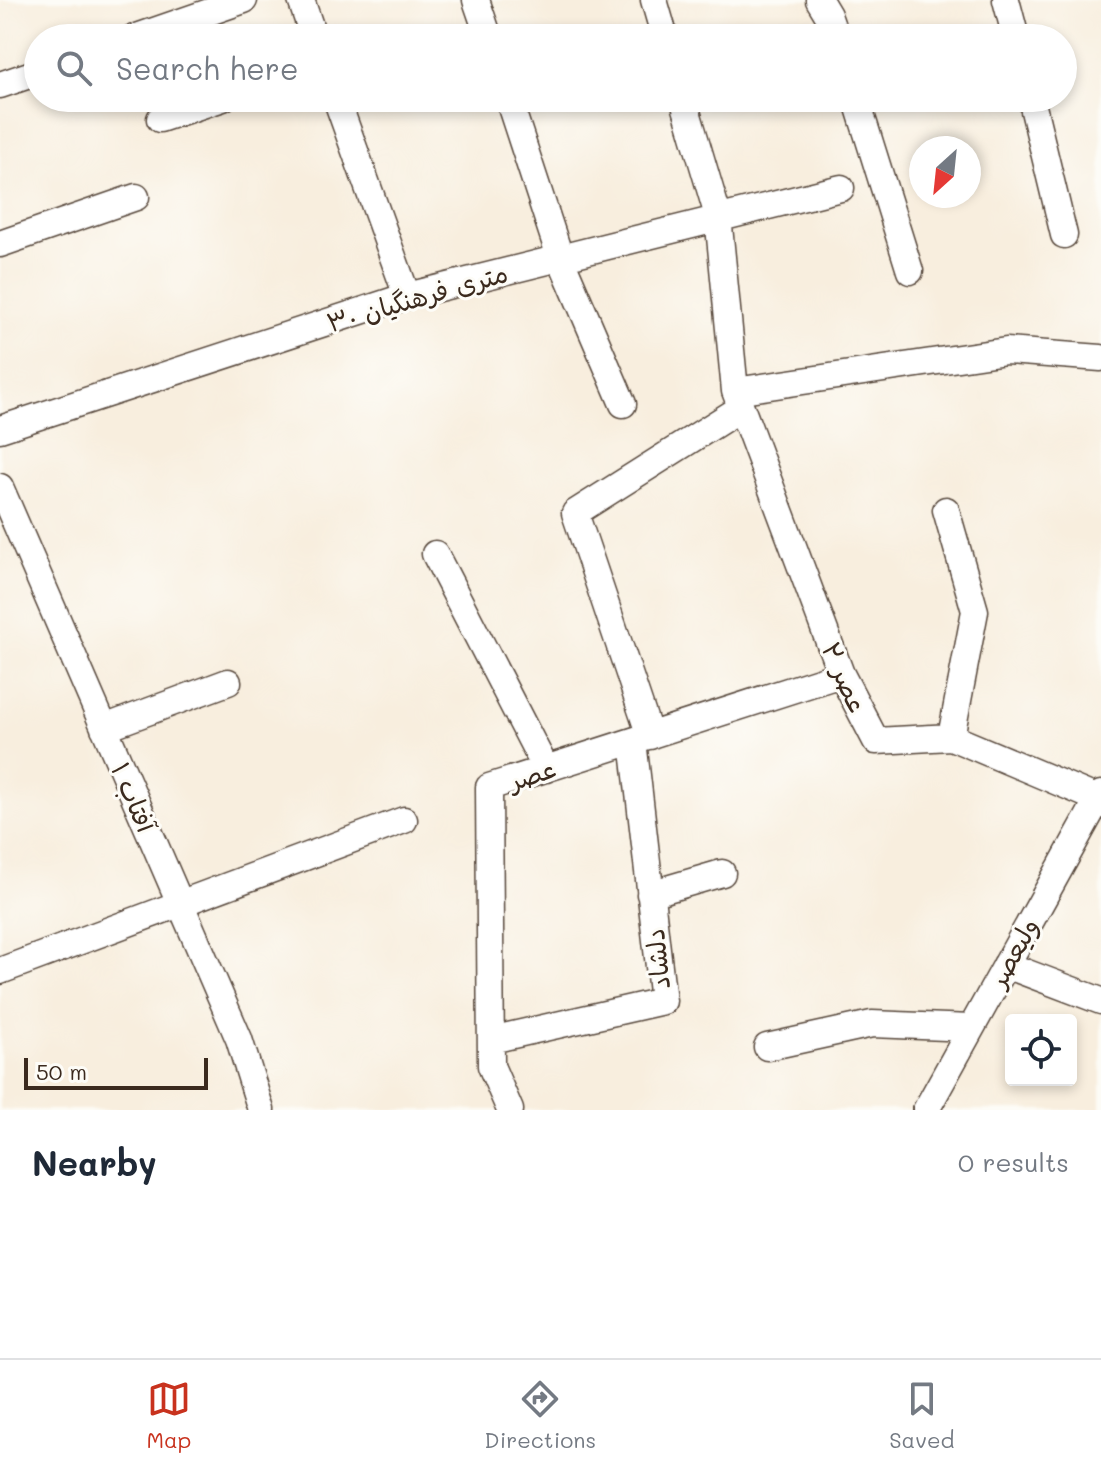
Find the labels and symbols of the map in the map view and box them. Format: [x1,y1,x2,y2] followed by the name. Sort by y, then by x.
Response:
[909,136,981,208] north arrow
[322,255,512,339] street label: ۳۰ متری فرهنگیان
[814,636,876,718] street label: عصر ۲
[502,750,560,798] street label: عصر
[104,757,164,839] street label: آفتاب ۱
[979,912,1046,994] street label: ولیعصر
[637,927,677,991] street label: دلشاد
[24,1054,208,1090] scale bar

